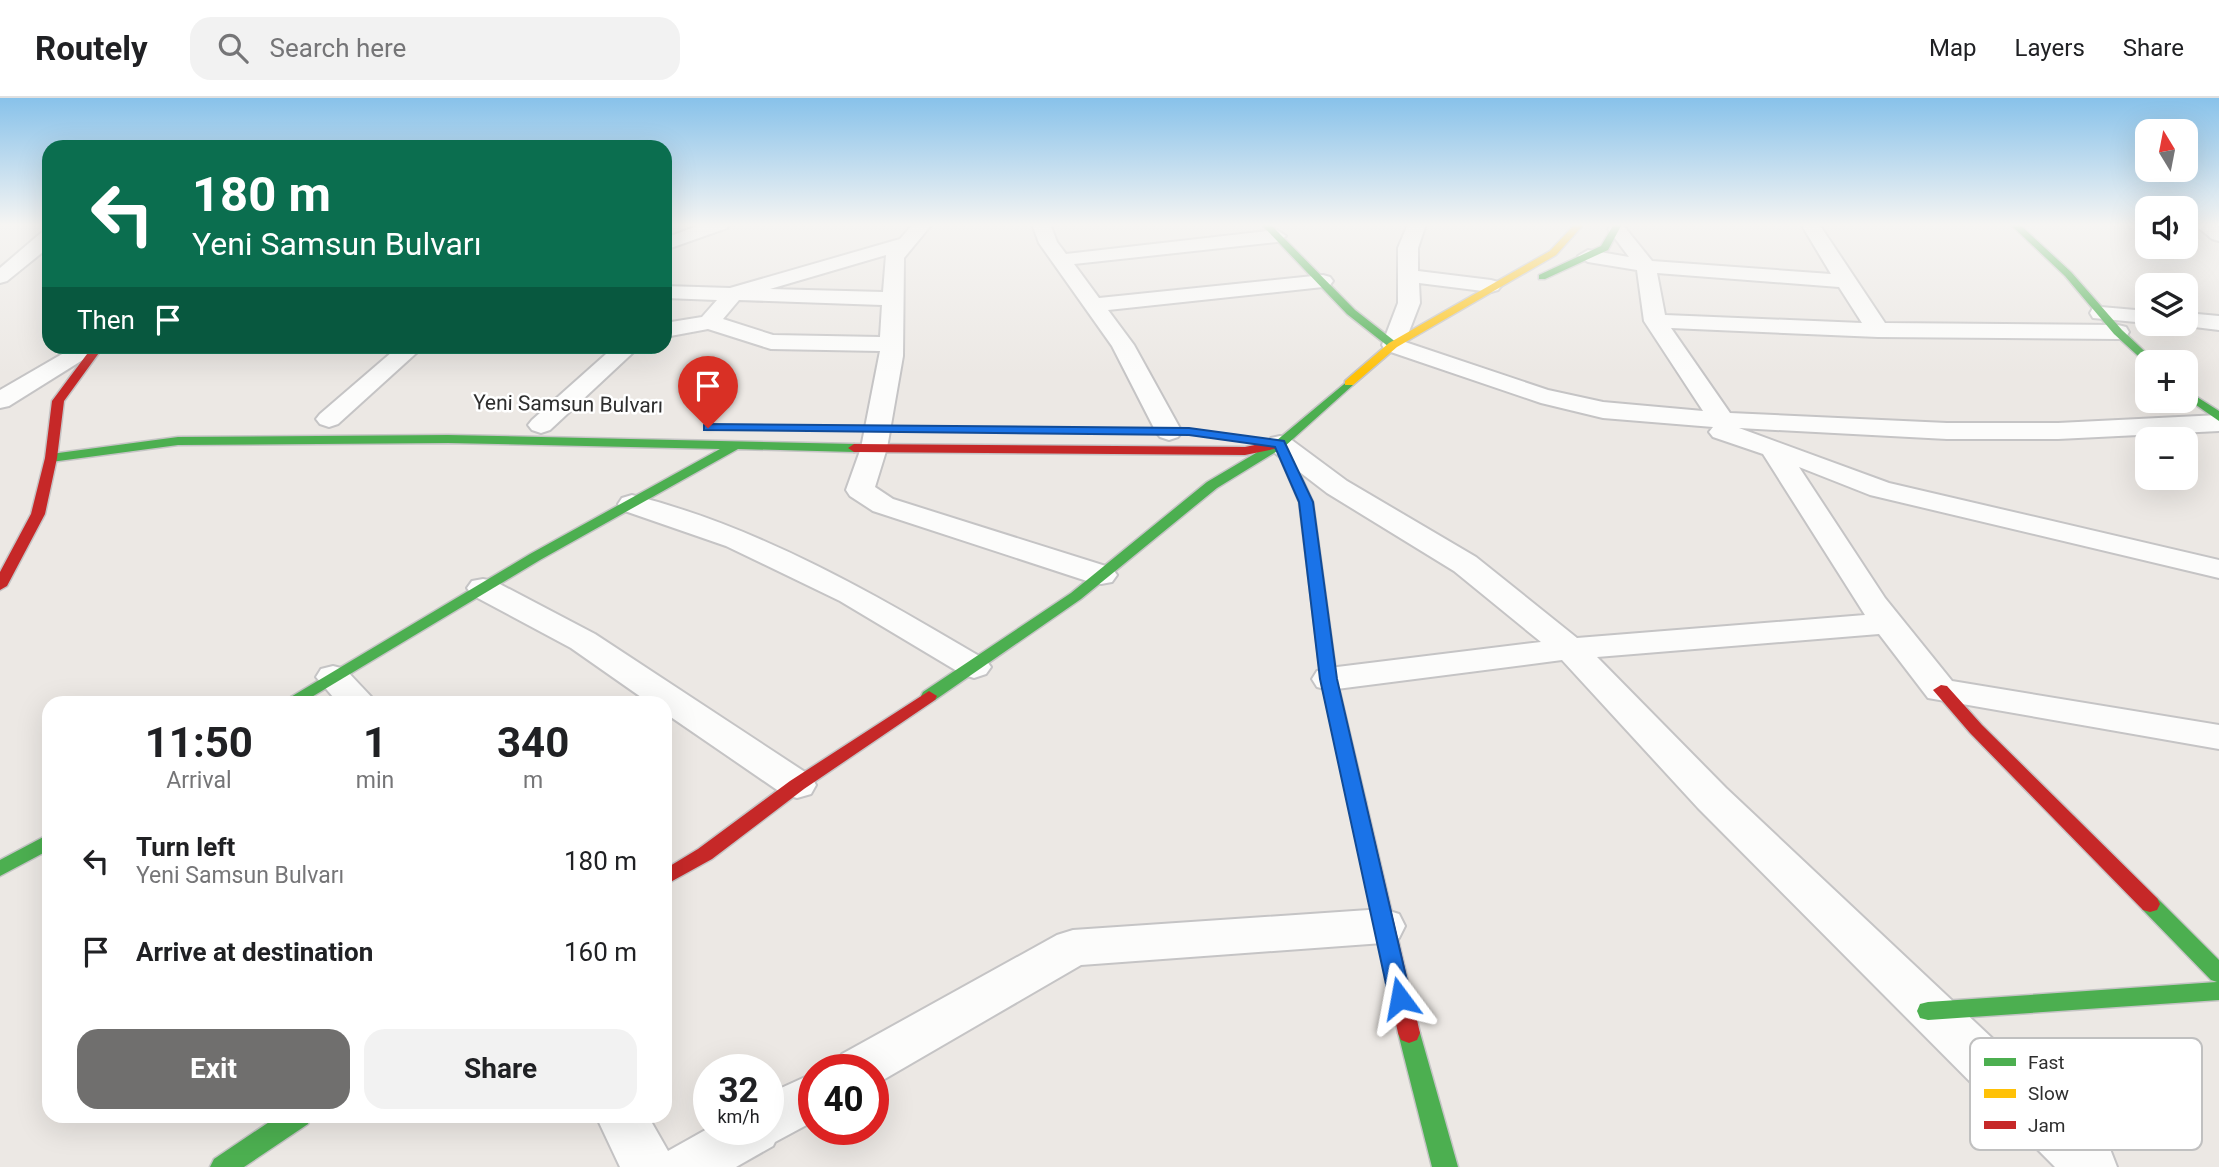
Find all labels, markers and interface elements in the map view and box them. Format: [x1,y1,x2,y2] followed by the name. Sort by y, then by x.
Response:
[190,17,680,80] search box
[35,29,148,68] text: Routely
[214,29,252,67] icon: search
[270,33,406,63] text: Search here
[1929,34,1977,62] text: Map
[2015,34,2085,62] text: Layers
[2123,34,2184,62] text: Share
[2135,119,2198,182] north arrow
[2135,119,2198,490] map controls
[192,166,331,223] text: 180 m
[77,168,168,259] icon: left
[2135,196,2198,259] button: sound
[192,225,482,263] text: Yeni Samsun Bulvarı
[2135,273,2198,336] button: layers
[149,301,187,339] icon: arrive
[77,305,135,335] text: Then
[2135,350,2198,413] button: +
[678,356,738,428] pin
[689,367,727,405] icon: arrive
[473,390,663,418] street label: Yeni Samsun Bulvarı
[2135,427,2198,490] button: −
[145,718,253,767] text: 11:50
[363,718,387,767] text: 1
[497,718,569,767] text: 340
[166,767,232,794] text: Arrival
[356,767,394,794] text: min
[523,767,543,794] text: m
[136,832,235,862] text: Turn left
[77,842,115,880] icon: left
[564,846,637,876] text: 180 m
[136,862,344,889] text: Yeni Samsun Bulvarı
[77,933,115,971] icon: arrive
[136,937,373,967] text: Arrive at destination
[564,937,637,967] text: 160 m
[1363,961,1437,1035] position arrow
[77,1029,350,1109] button: Exit
[364,1029,637,1109] button: Share
[1970,1038,2202,1150] legend
[2028,1051,2065,1074] text: Fast
[798,1054,889,1145] speed limit sign: 40
[718,1070,759,1111] text: 32
[2028,1082,2069,1105] text: Slow
[717,1106,760,1127] text: km/h
[2028,1114,2065,1137] text: Jam

